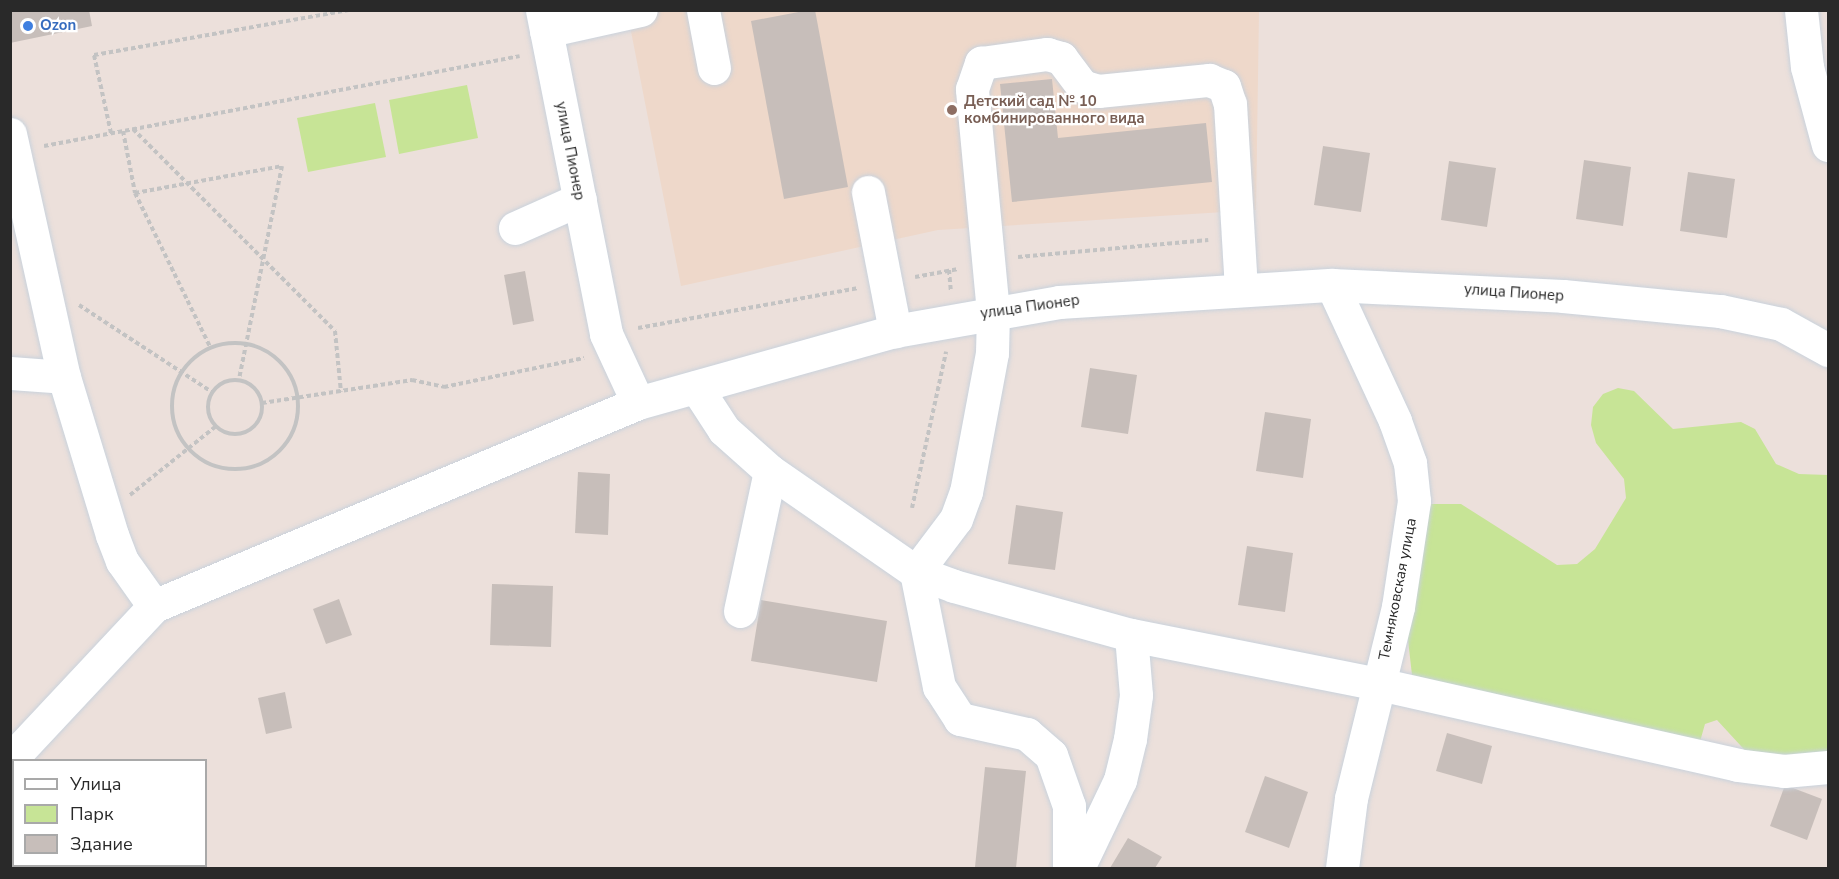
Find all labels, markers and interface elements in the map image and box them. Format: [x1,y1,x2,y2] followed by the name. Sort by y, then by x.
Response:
[40,17,76,35] place label: Ozon
[21,19,35,33] marker: Ozon
[964,92,1145,127] place label: Детский сад № 10 комбинированного вида
[552,100,588,202] street label: улица Пионер
[945,103,959,117] marker: Детский сад № 10 комбинированного вида
[1463,281,1565,305] street label: улица Пионер
[979,291,1081,323] street label: улица Пионер
[1375,516,1421,662] street label: Темняковская улица
[12,759,207,867] legend
[70,772,121,796] text: Улица
[70,802,113,826] text: Парк
[70,832,133,856] text: Здание

